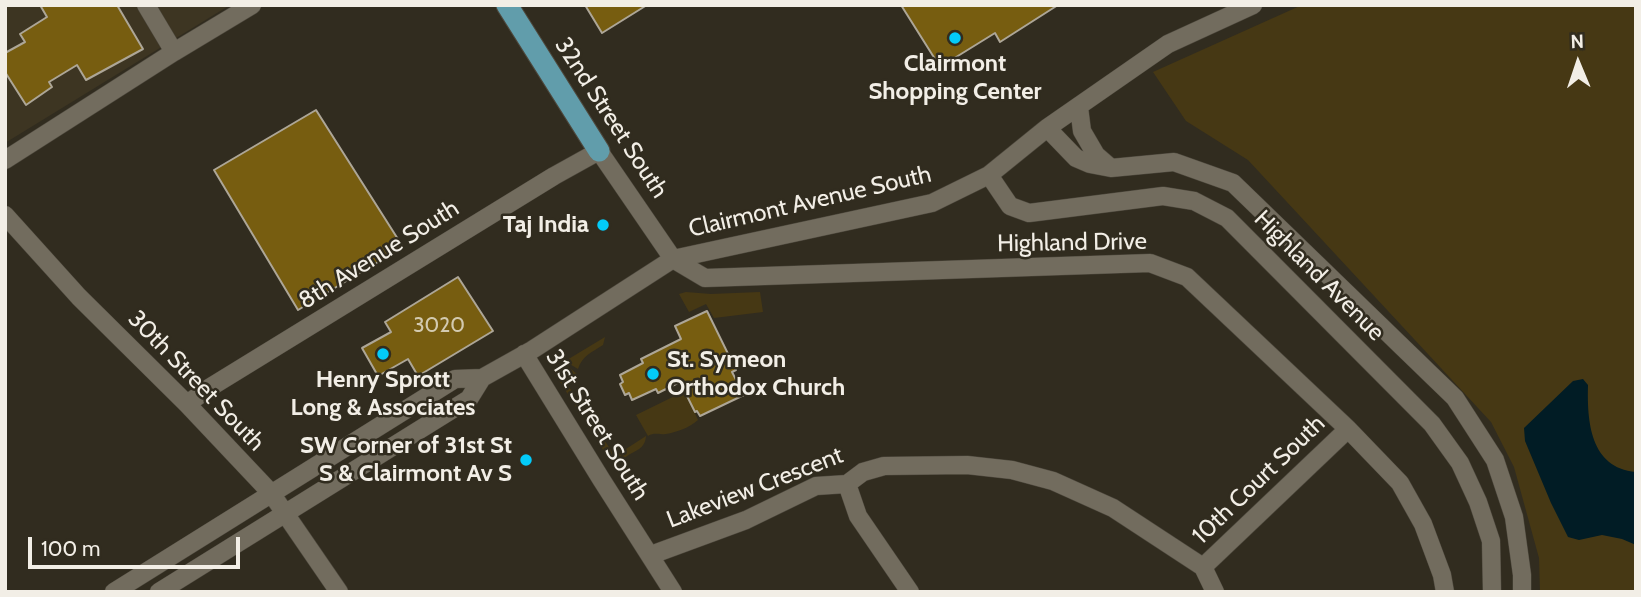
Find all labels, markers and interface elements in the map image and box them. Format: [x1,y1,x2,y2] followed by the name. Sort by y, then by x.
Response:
[1543,28,1613,98] north arrow
[947,30,963,46] marker: Clairmont Shopping Center
[1570,30,1584,53] text: N
[548,32,674,204] street label: 32nd Street South
[869,50,1041,106] place label: Clairmont Shopping Center
[686,160,934,244] street label: Clairmont Avenue South
[294,194,464,316] street label: 8th Avenue South
[1248,205,1390,347] street label: Highland Avenue
[503,211,589,239] place label: Taj India
[595,217,611,233] marker: Taj India
[997,227,1147,259] street label: Highland Drive
[122,305,270,457] street label: 30th Street South
[413,313,465,339] house number: 3020
[539,344,655,506] street label: 31st Street South
[375,346,391,362] marker: Henry Sprott Long & Associates
[667,346,845,402] place label: St. Symeon Orthodox Church
[291,366,475,422] place label: Henry Sprott Long & Associates
[645,366,661,382] marker: St. Symeon Orthodox Church
[1187,409,1331,551] street label: 10th Court South
[300,432,512,488] place label: SW Corner of 31st St S & Clairmont Av S
[663,441,847,535] street label: Lakeview Crescent
[518,452,534,468] marker: SW Corner of 31st St S & Clairmont Av S
[32,524,243,568] scale bar
[41,536,100,561] text: 100 m

